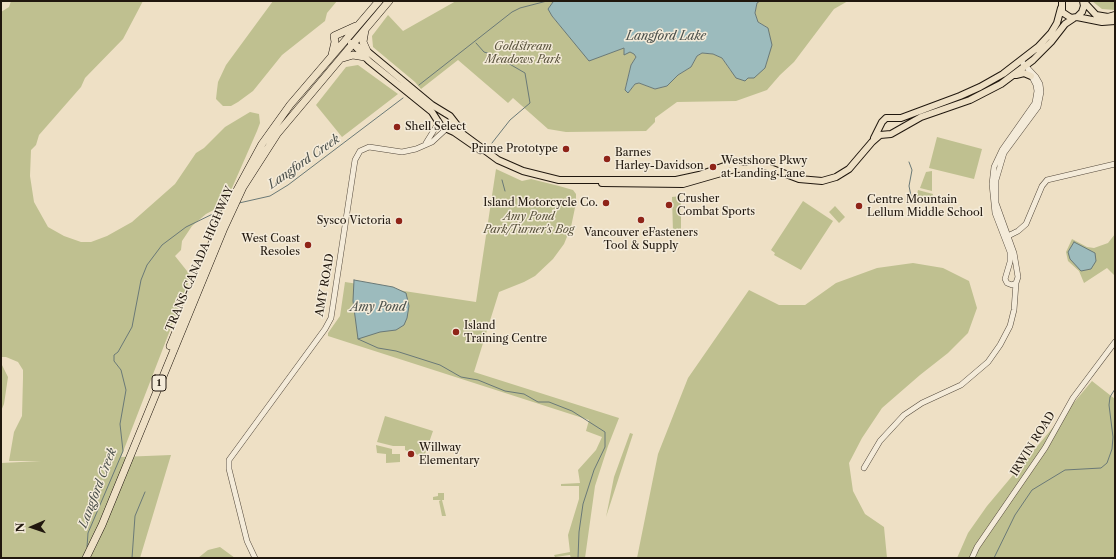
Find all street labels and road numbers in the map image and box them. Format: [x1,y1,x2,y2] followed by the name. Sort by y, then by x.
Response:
[163,184,237,334] street label: TRANS-CANADA HIGHWAY
[313,252,337,318] street label: AMY ROAD
[152,375,166,391] road number: 1
[1008,409,1058,479] street label: IRWIN ROAD

